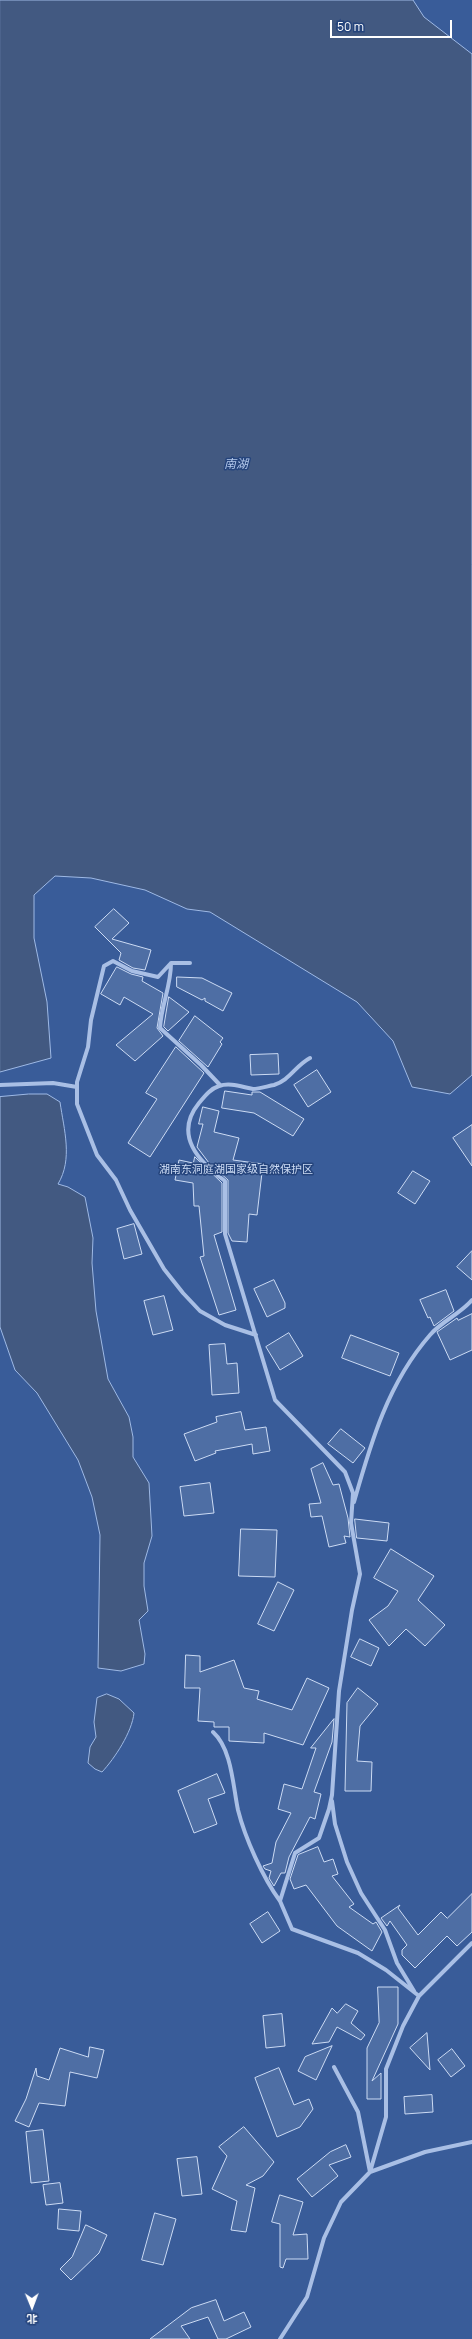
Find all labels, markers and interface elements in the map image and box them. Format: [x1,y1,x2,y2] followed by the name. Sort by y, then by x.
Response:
[332,12,454,38] scale bar
[337,18,364,35] text: 50 m
[224,458,248,472] water label: 南湖
[159,1163,313,1177] park label: 湖南东洞庭湖国家级自然保护区
[12,2287,52,2327] north arrow
[27,2312,38,2327] text: 北

